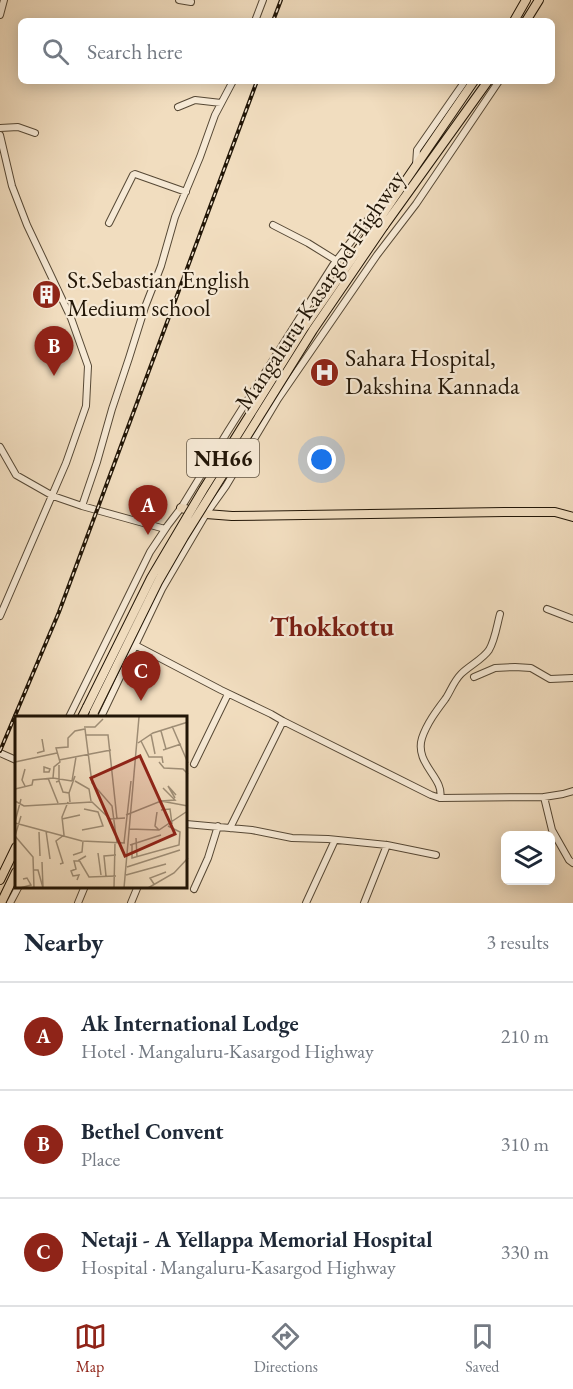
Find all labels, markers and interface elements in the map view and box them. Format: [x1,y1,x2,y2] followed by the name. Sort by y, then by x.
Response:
[18,18,555,84] search box
[39,35,72,68] icon: search
[87,37,182,66] text: Search here
[228,163,412,416] street label: Mangaluru-Kasargod Highway
[67,264,250,323] place label: St.Sebastian English Medium school
[30,278,62,310] building icon: St.Sebastian English Medium school
[34,326,74,376] pin: B
[345,342,520,401] place label: Sahara Hospital, Dakshina Kannada
[308,356,340,388] hospital icon: Sahara Hospital, Dakshina Kannada
[187,439,259,477] road number: NH66
[307,445,336,474] your location
[128,486,168,535] pin: A
[270,609,394,644] district label: Thokkottu
[122,652,160,701] pin: C
[15,716,188,888] inset map
[501,831,555,885] map controls
[501,831,555,885] button: layers
[24,925,104,959] text: Nearby
[486,929,549,955] text: 3 results
[81,1009,299,1038] text: Ak International Lodge
[36,1023,51,1049] text: A
[501,1023,549,1049] text: 210 m
[81,1038,374,1064] text: Hotel · Mangaluru-Kasargod Highway
[81,1117,224,1146] text: Bethel Convent
[37,1131,50,1157] text: B
[501,1131,549,1157] text: 310 m
[81,1146,120,1172] text: Place
[81,1225,432,1254] text: Netaji - A Yellappa Memorial Hospital
[36,1239,51,1265] text: C
[501,1239,549,1265] text: 330 m
[81,1254,396,1280] text: Hospital · Mangaluru-Kasargod Highway
[74,1320,107,1377] tab: Map
[254,1320,318,1377] tab: Directions
[465,1320,499,1377] tab: Saved

